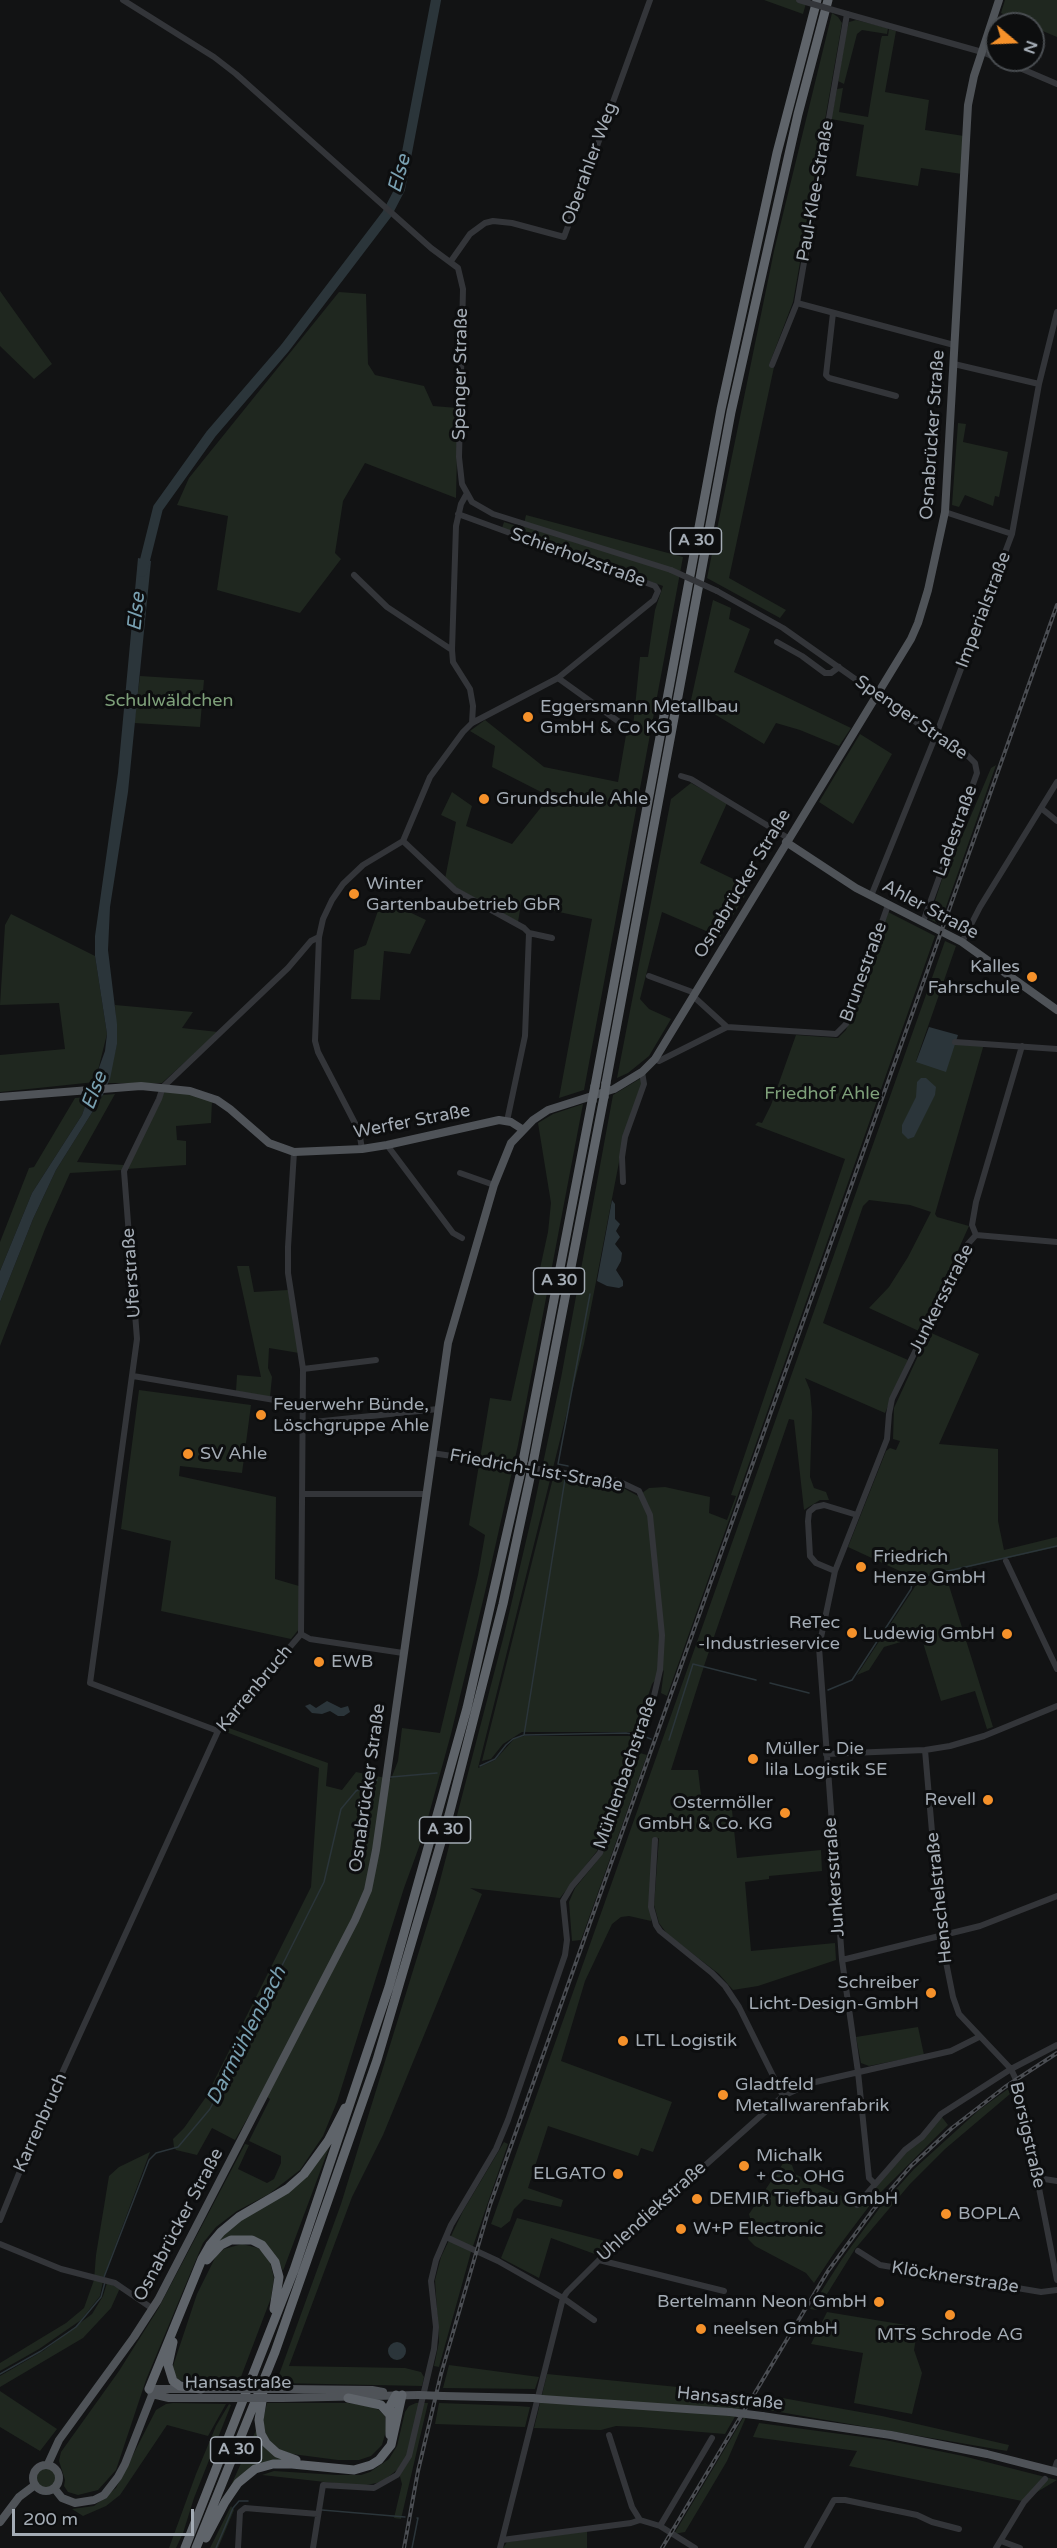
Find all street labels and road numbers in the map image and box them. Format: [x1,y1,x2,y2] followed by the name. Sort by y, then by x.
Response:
[558,100,622,228] street label: Oberahler Weg
[793,119,839,263] street label: Paul-Klee-Straße
[449,308,473,440] street label: Spenger Straße
[916,349,950,521] street label: Osnabrücker Straße
[508,524,648,592] street label: Schierholzstraße
[670,528,722,554] road number: A 30
[952,549,1016,671] street label: Imperialstraße
[851,671,971,765] street label: Spenger Straße
[930,782,982,880] street label: Ladestraße
[690,806,796,962] street label: Osnabrücker Straße
[878,876,982,944] street label: Ahler Straße
[836,919,892,1025] street label: Brunestraße
[352,1100,472,1144] street label: Werfer Straße
[118,1227,146,1319] street label: Uferstraße
[905,1241,979,1357] street label: Junkersstraße
[534,1268,584,1294] road number: A 30
[448,1445,624,1497] street label: Friedrich-List-Straße
[212,1641,298,1737] street label: Karrenbruch
[590,1694,662,1852] street label: Mühlenbachstraße
[345,1702,391,1874] street label: Osnabrücker Straße
[420,1817,470,1843] road number: A 30
[820,1817,850,1937] street label: Junkersstraße
[922,1831,958,1965] street label: Henschelstraße
[9,2070,73,2176] street label: Karrenbruch
[1004,2080,1050,2190] street label: Borsigstraße
[130,2145,228,2305] street label: Osnabrücker Straße
[593,2157,711,2267] street label: Uhlendiekstraße
[890,2257,1020,2299] street label: Klöcknerstraße
[184,2372,292,2394] street label: Hansastraße
[676,2383,784,2415] street label: Hansastraße
[210,2437,262,2463] road number: A 30

